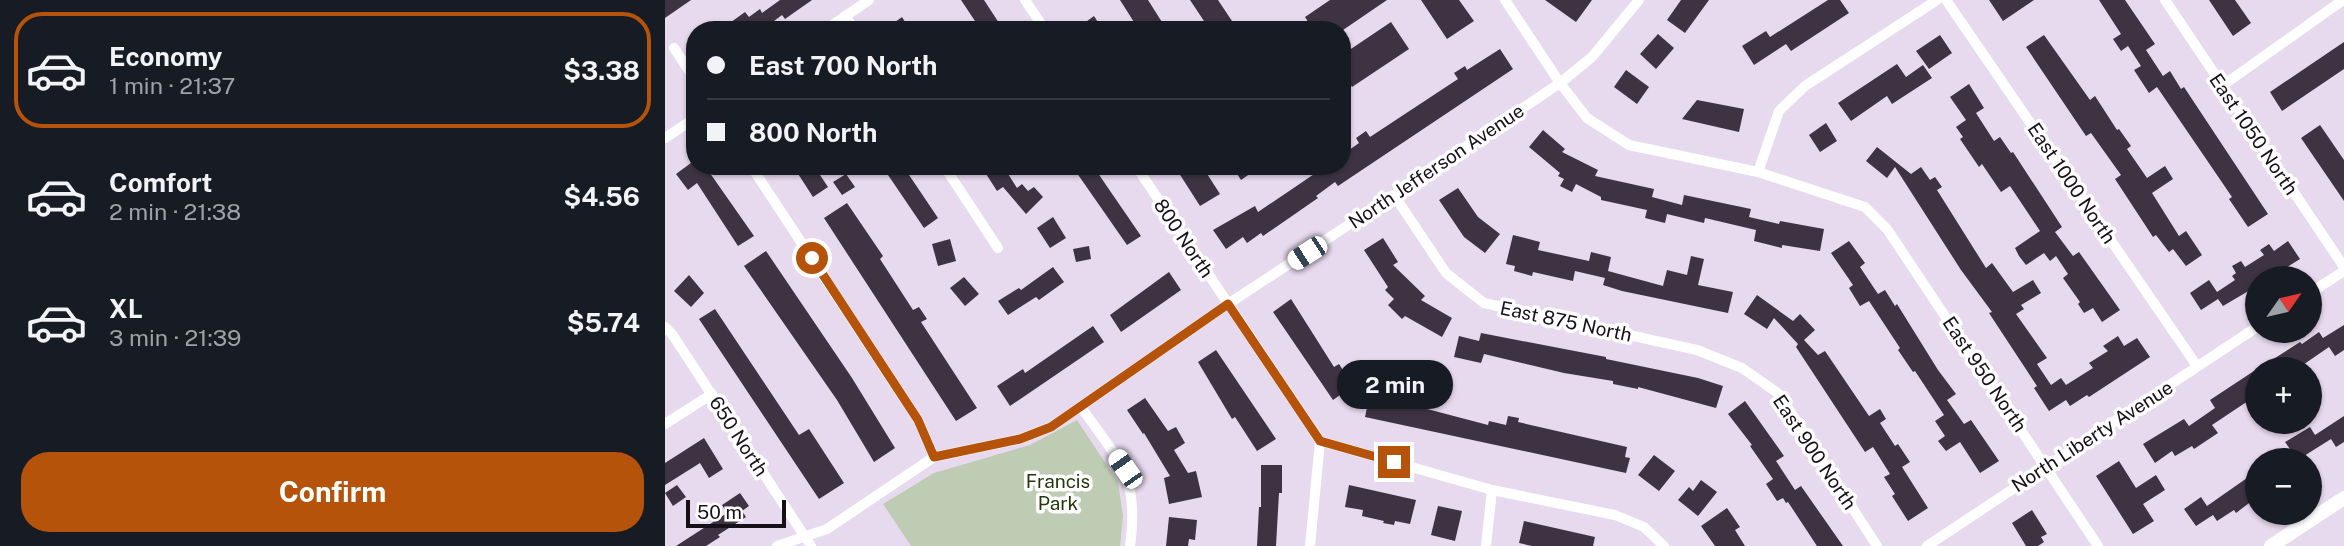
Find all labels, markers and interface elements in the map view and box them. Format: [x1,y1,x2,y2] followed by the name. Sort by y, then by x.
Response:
[25,39,88,102] icon: car
[109,41,222,72] text: Economy
[749,50,937,81] text: East 700 North
[563,55,640,86] text: $3.38
[2205,69,2303,199] street label: East 1050 North
[109,72,235,99] text: 1 min · 21:37
[1344,99,1528,233] street label: North Jefferson Avenue
[749,117,877,148] text: 800 North
[2023,118,2121,248] street label: East 1000 North
[25,165,88,228] icon: car
[109,167,212,198] text: Comfort
[564,181,640,212] text: $4.56
[1150,194,1218,282] street label: 800 North
[109,198,241,225] text: 2 min · 21:38
[1284,233,1331,273] car
[796,242,828,274] route start
[2245,266,2322,343] north arrow
[2245,266,2322,525] map controls
[25,291,88,354] icon: car
[109,293,143,324] text: XL
[1498,296,1634,346] street label: East 875 North
[567,307,640,338] text: $5.74
[1938,312,2032,436] street label: East 950 North
[109,324,241,351] text: 3 min · 21:39
[2245,357,2322,434] button: +
[1336,360,1452,410] callout: 2 min
[1365,371,1425,398] text: 2 min
[2007,376,2177,496] street label: North Liberty Avenue
[1769,391,1861,513] street label: East 900 North
[705,392,773,480] street label: 650 North
[1105,446,1146,492] car
[1378,446,1410,478] route end
[2245,448,2322,525] button: −
[21,452,644,532] button: Confirm
[1026,470,1090,514] park label: Francis Park
[686,497,786,529] scale bar
[697,501,742,523] text: 50 m

